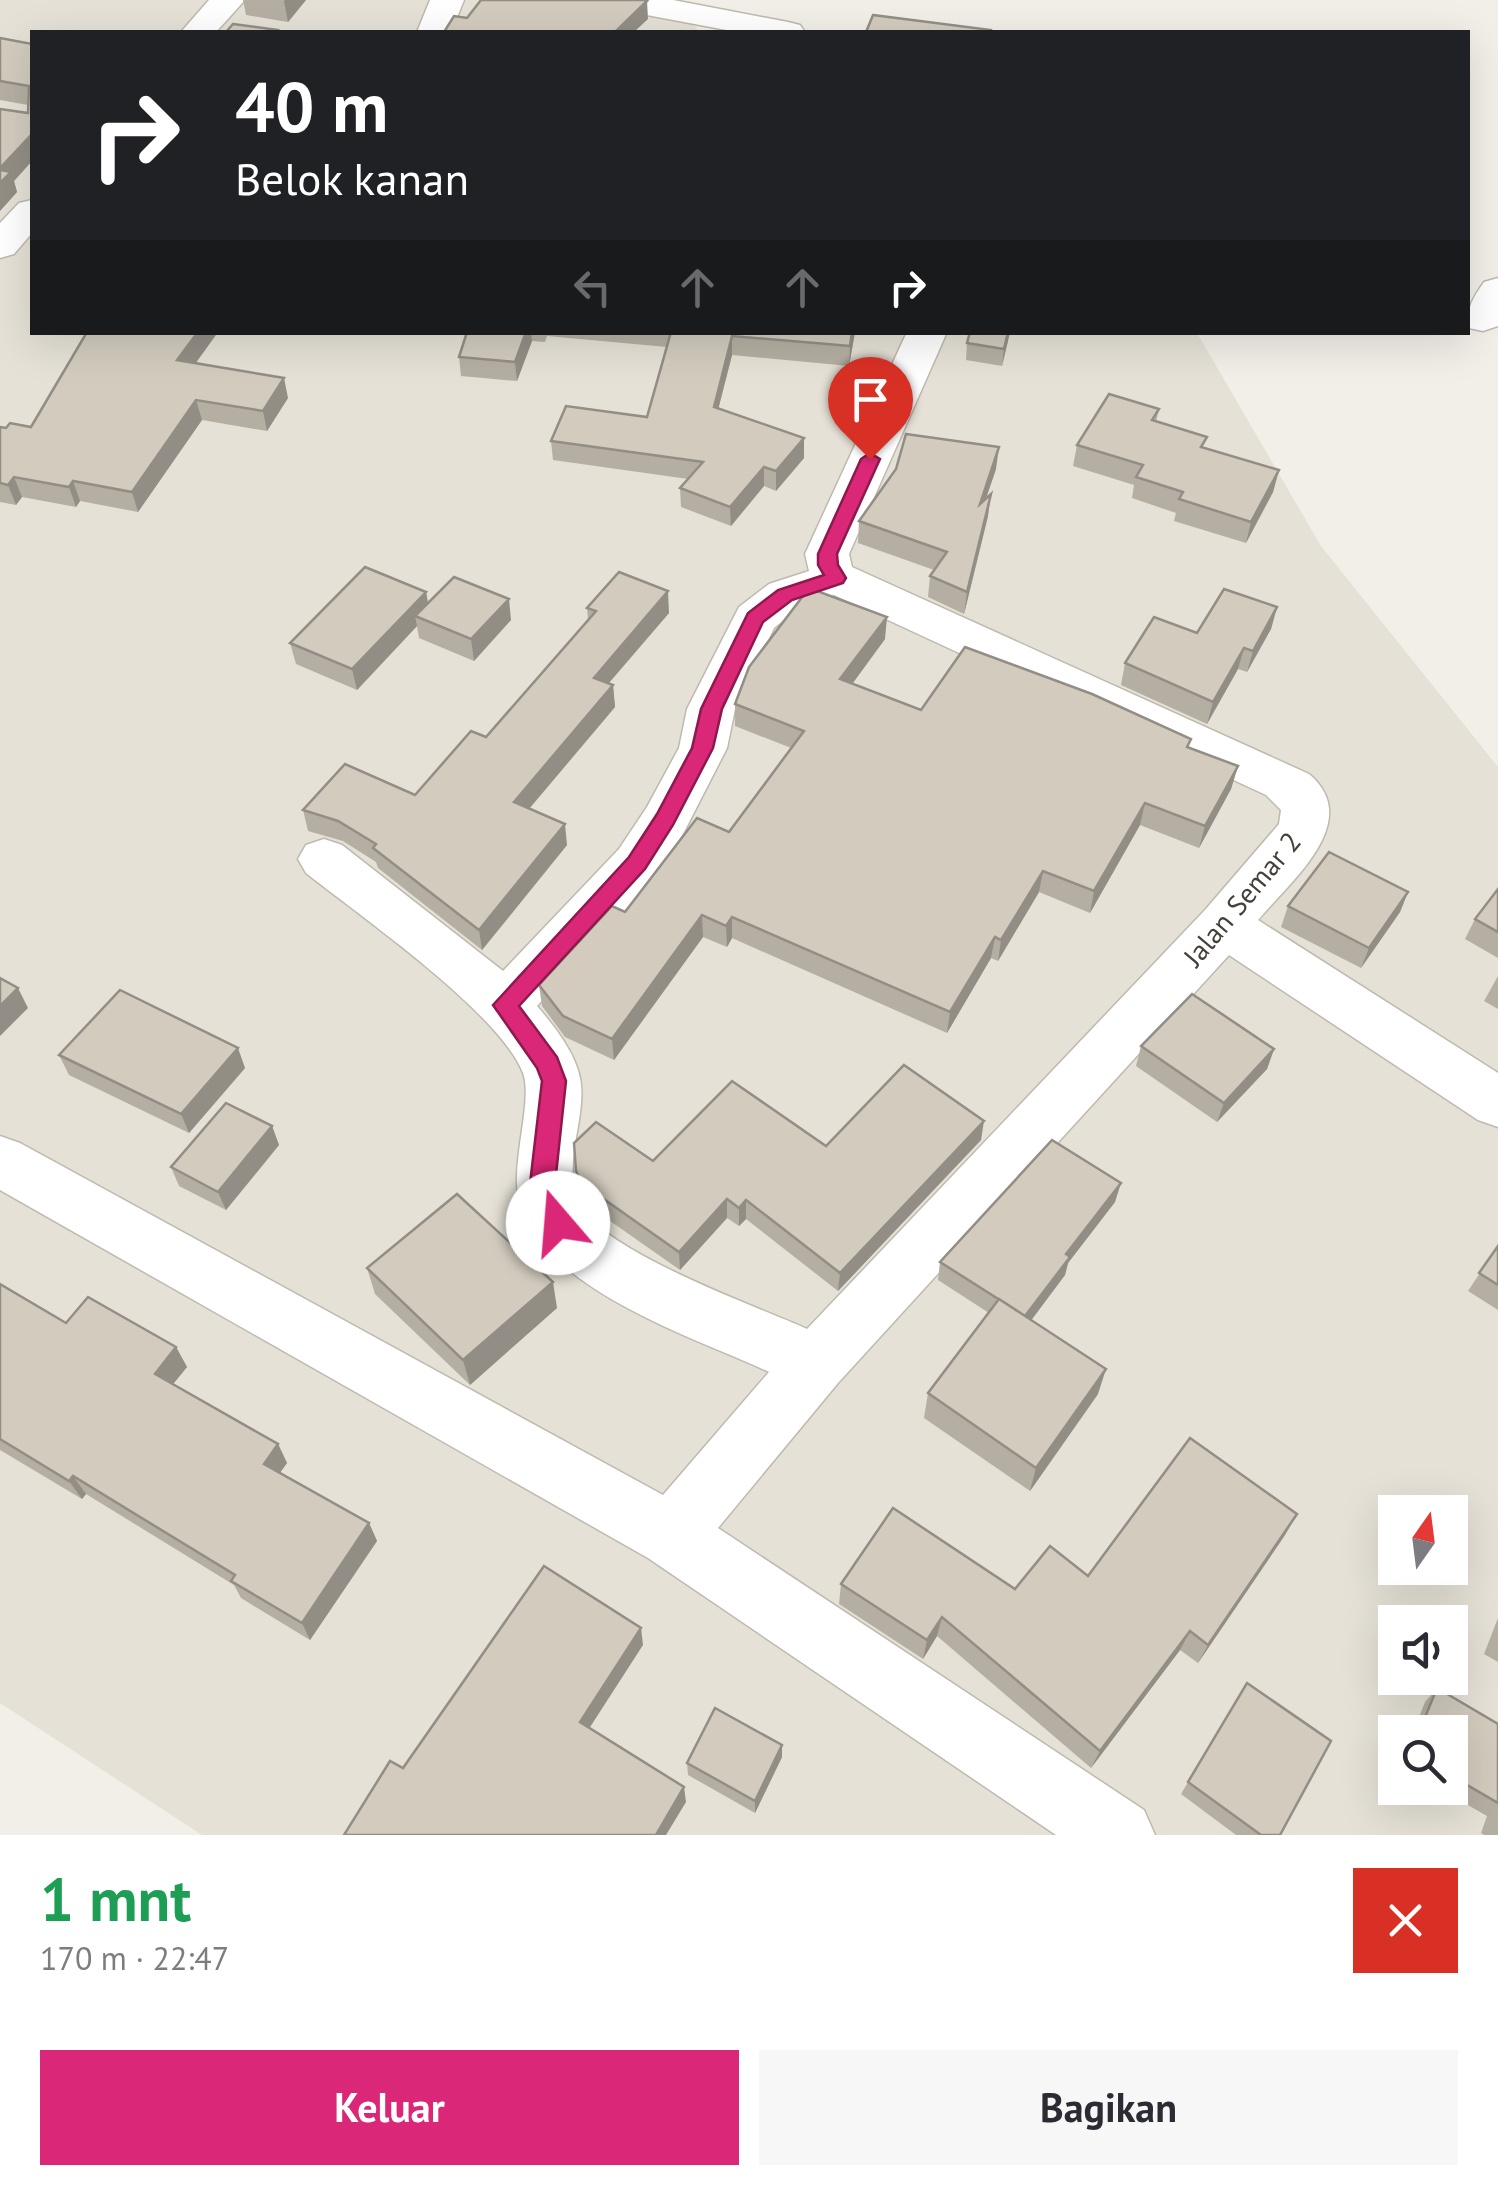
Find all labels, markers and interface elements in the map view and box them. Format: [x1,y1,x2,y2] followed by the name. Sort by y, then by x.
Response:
[235,61,388,151] text: 40 m
[70,70,200,200] icon: right
[235,149,469,207] text: Belok kanan
[565,260,620,315] icon: left
[670,260,725,315] icon: ahead
[775,260,830,315] icon: ahead
[880,260,935,315] icon: right
[828,357,913,460] pin
[843,372,898,427] icon: arrive
[1174,824,1309,974] street label: Jalan Semar 2
[506,1171,610,1275] position arrow
[1378,1495,1468,1585] north arrow
[1378,1495,1468,1805] map controls
[1378,1605,1468,1695] button: sound
[1378,1715,1468,1805] button: search
[40,1860,191,1938] text: 1 mnt
[1353,1868,1458,1973] button: close
[40,1937,229,1979] text: 170 m · 22:47
[40,2050,739,2165] button: Keluar
[759,2050,1458,2165] button: Bagikan

